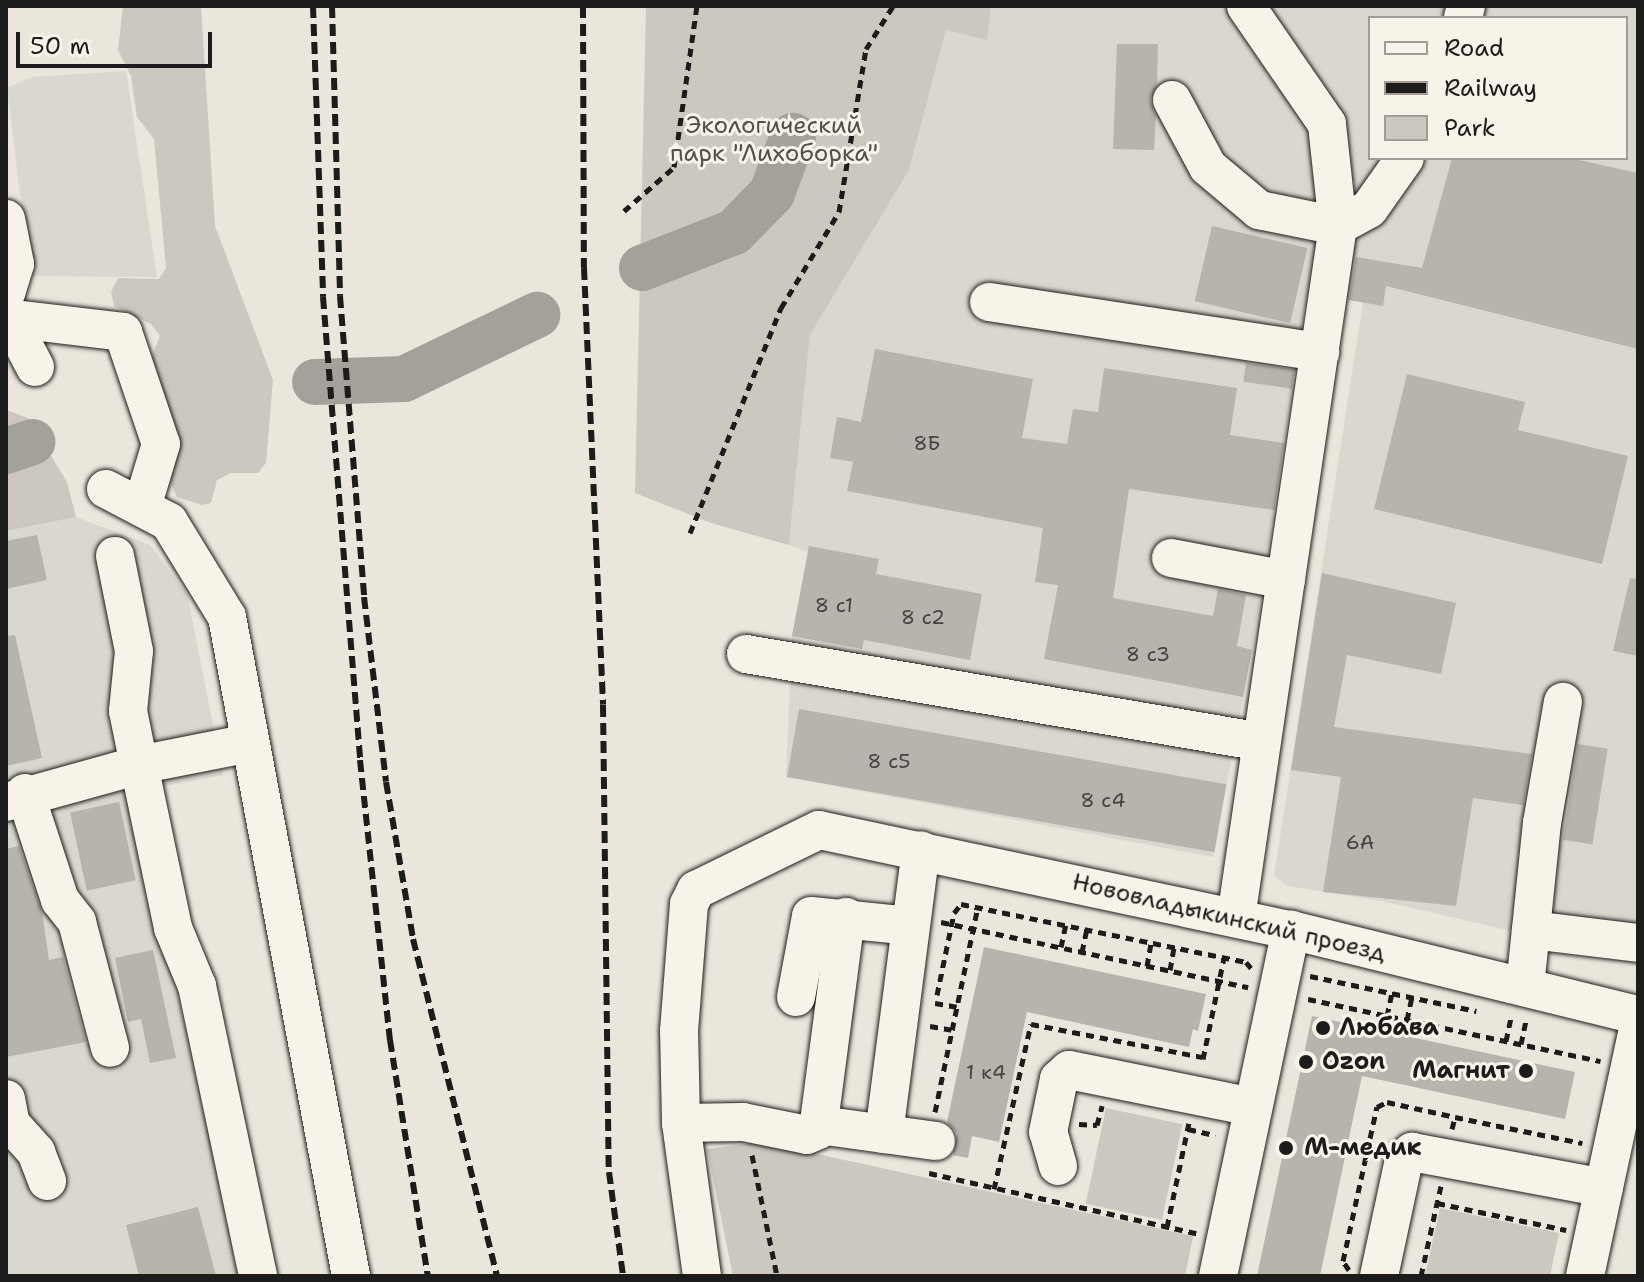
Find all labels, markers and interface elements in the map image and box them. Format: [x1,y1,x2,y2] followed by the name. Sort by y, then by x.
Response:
[20,16,216,66] scale bar
[1368,16,1628,160] legend
[30,30,90,62] text: 50 m
[1444,32,1504,64] text: Road
[1444,72,1537,104] text: Railway
[670,112,878,168] park label: Экологический парк "Лихоборка"
[1444,112,1496,144] text: Park
[913,431,941,455] house number: 8Б
[815,593,853,617] house number: 8 с1
[901,605,945,629] house number: 8 с2
[1126,642,1170,666] house number: 8 с3
[867,749,911,773] house number: 8 с5
[1081,788,1125,812] house number: 8 с4
[1346,830,1374,854] house number: 6А
[1069,868,1389,968] street label: Нововладыкинский проезд
[1339,1014,1439,1042] place label: Любава
[1314,1019,1332,1037] marker: Любава
[1322,1048,1385,1076] place label: Ozon
[1297,1053,1315,1071] marker: Ozon
[1412,1057,1510,1085] place label: Магнит
[966,1060,1006,1084] house number: 1 к4
[1517,1062,1535,1080] marker: Магнит
[1304,1134,1422,1162] place label: М-медик
[1275,1137,1297,1159] marker: М-медик

